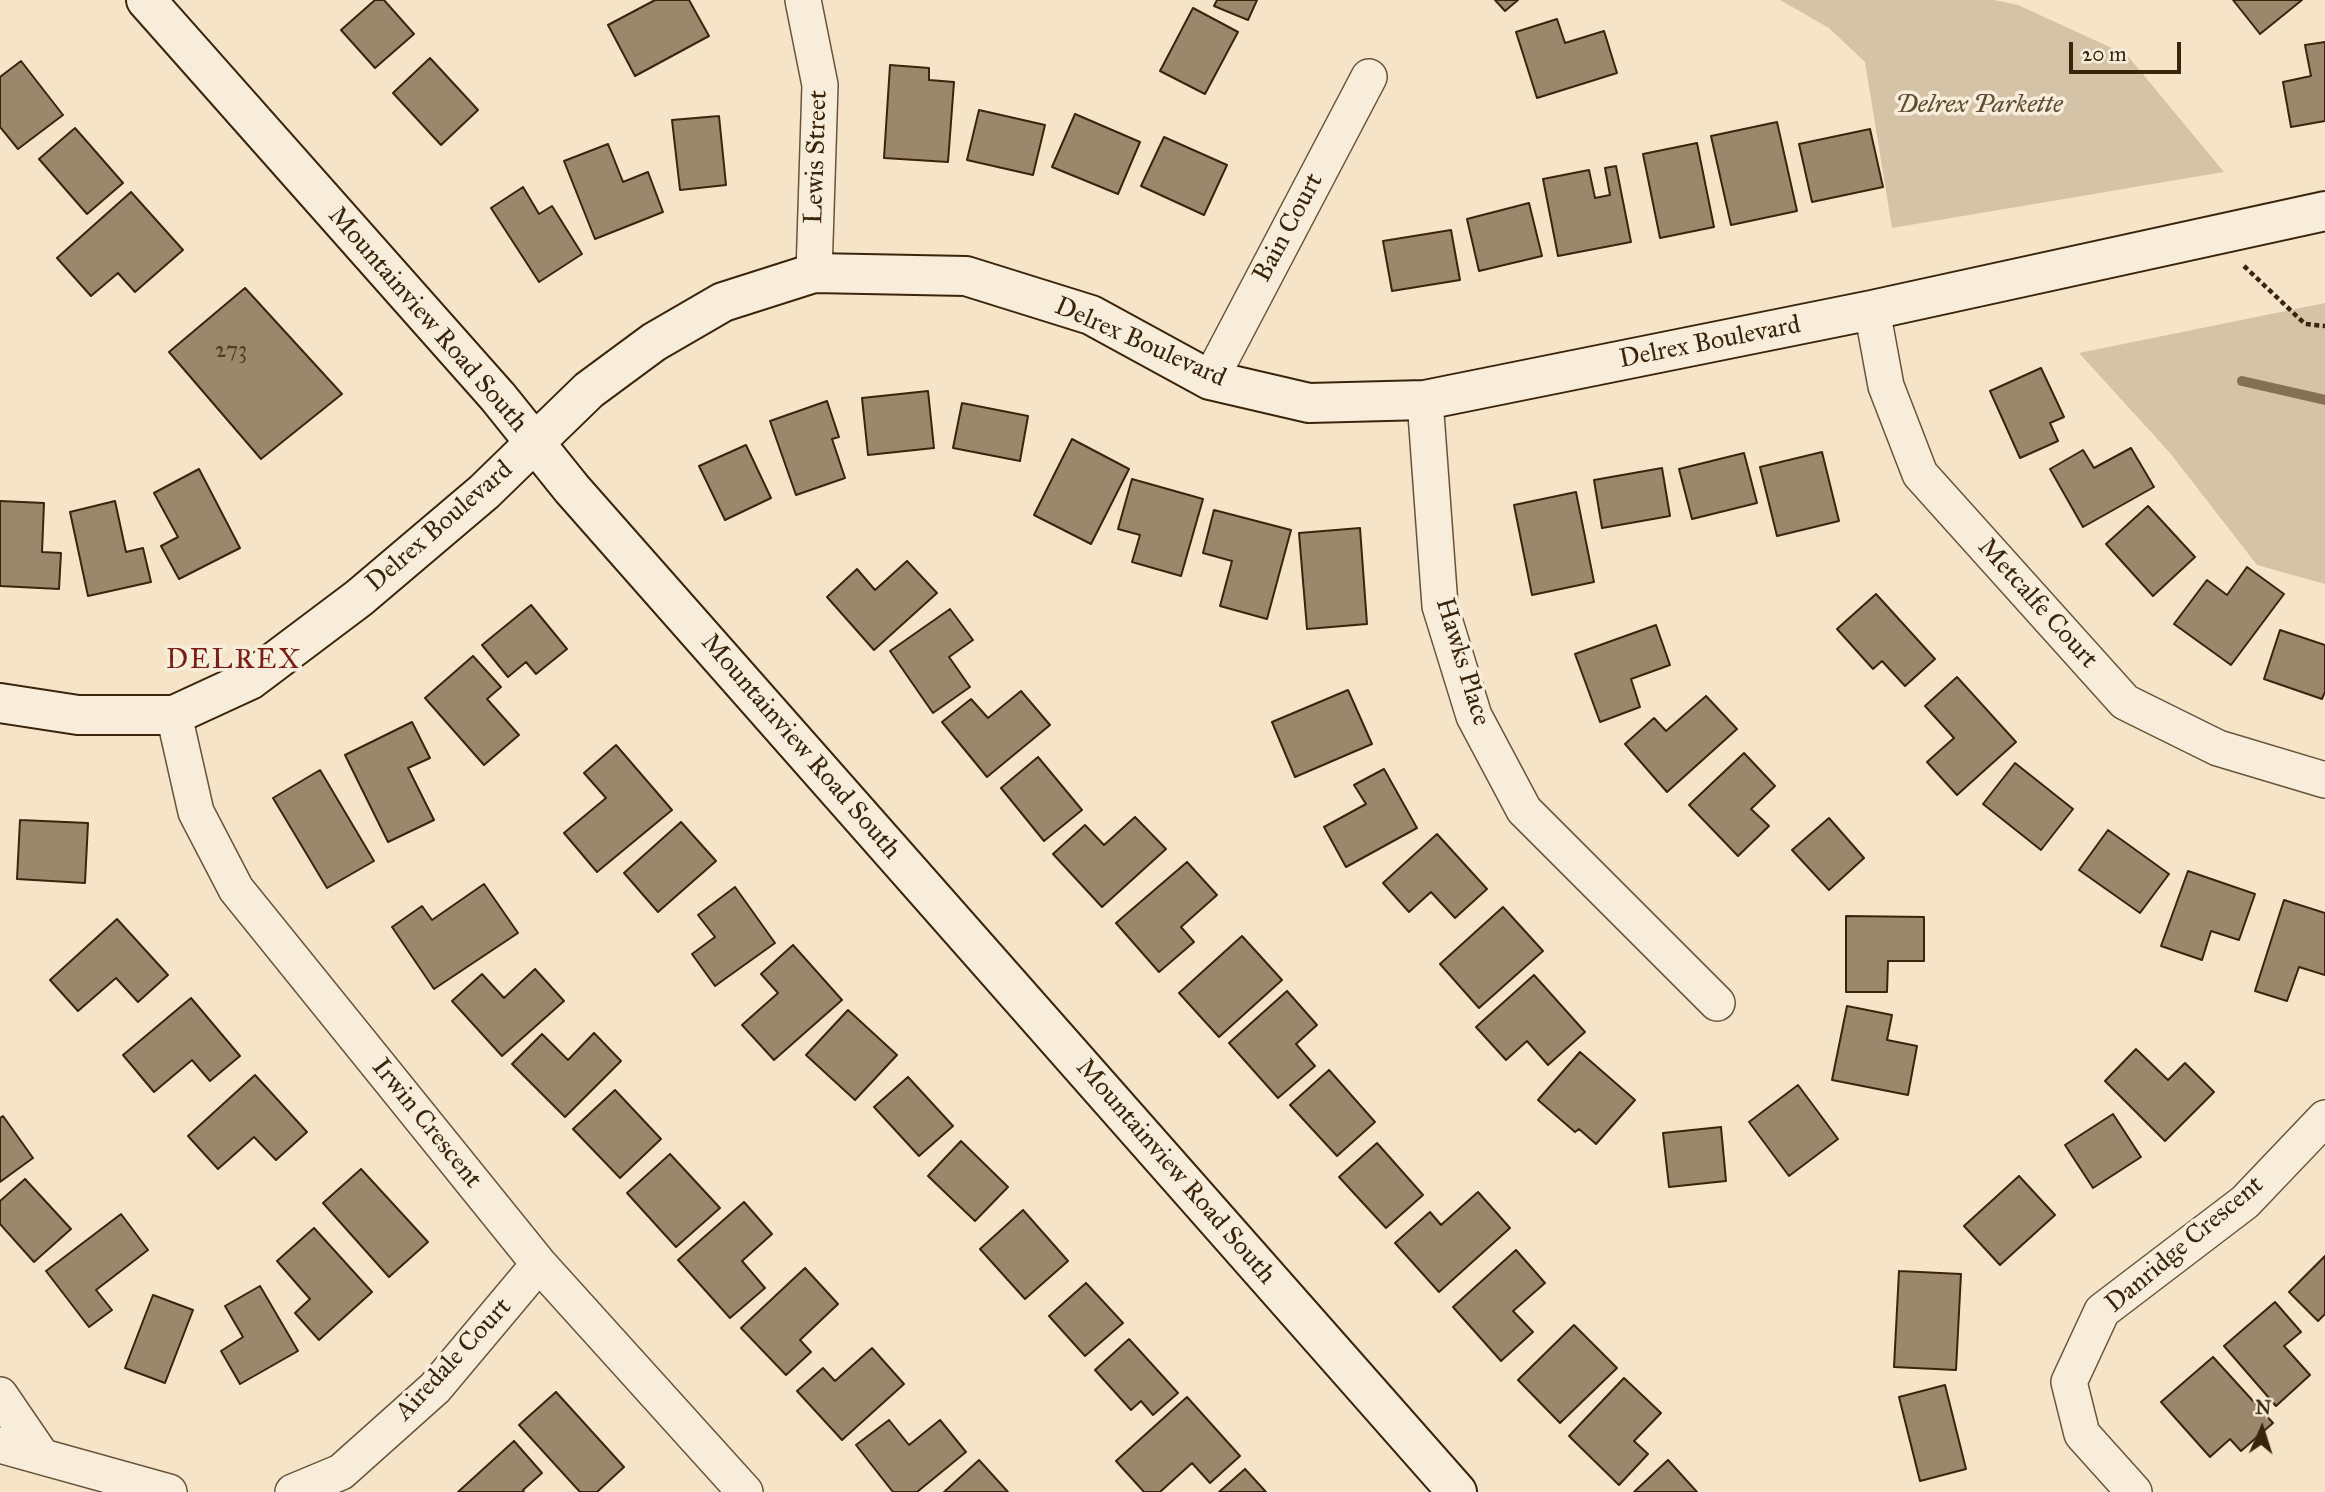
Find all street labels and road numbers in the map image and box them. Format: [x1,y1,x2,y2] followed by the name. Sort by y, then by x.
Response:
[799,90,835,224] street label: Lewis Street
[1247,168,1331,288] street label: Bain Court
[321,201,533,439] street label: Mountainview Road South
[1050,291,1230,395] street label: Delrex Boulevard
[1617,310,1803,376] street label: Delrex Boulevard
[360,455,520,599] street label: Delrex Boulevard
[1970,532,2104,676] street label: Metcalfe Court
[1428,594,1496,730] street label: Hawks Place
[694,628,906,866] street label: Mountainview Road South
[364,1053,488,1195] street label: Irwin Crescent
[1069,1053,1281,1291] street label: Mountainview Road South
[2100,1170,2270,1320] street label: Danridge Crescent
[389,1292,519,1428] street label: Airedale Court

